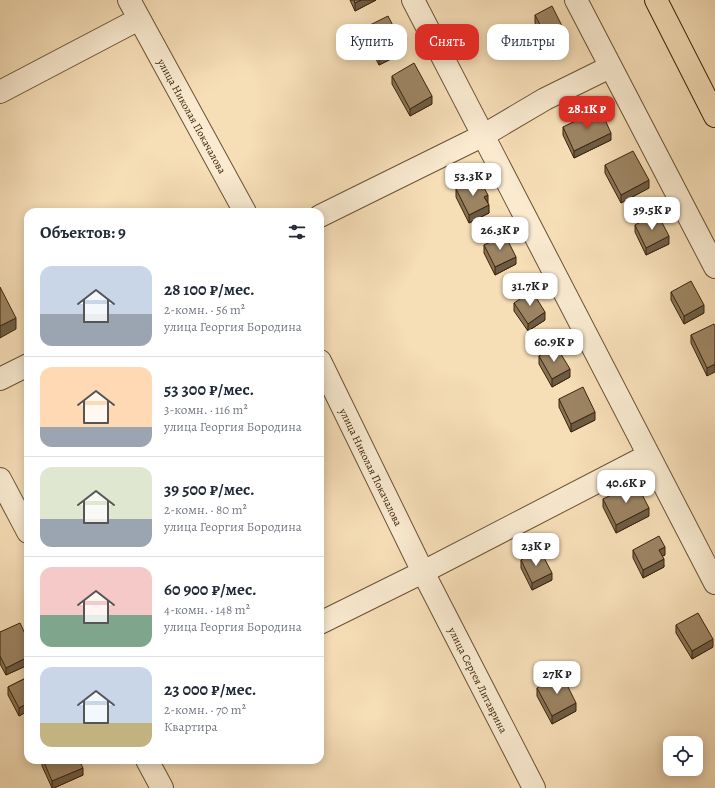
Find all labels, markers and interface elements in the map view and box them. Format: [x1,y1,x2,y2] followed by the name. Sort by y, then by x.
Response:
[336,24,407,60] chip: Купить
[415,24,479,60] chip: Снять
[487,24,569,60] chip: Фильтры
[153,55,230,177] street label: улица Николая Покачалова
[550,96,624,130] pin: 28.1K ₽
[568,100,606,117] text: 28.1K ₽
[436,163,510,197] pin: 53.3K ₽
[454,167,492,184] text: 53.3K ₽
[615,197,689,231] pin: 39.5K ₽
[633,201,671,218] text: 39.5K ₽
[463,217,537,251] pin: 26.3K ₽
[40,221,126,244] text: Объектов: 9
[286,221,308,243] icon: filters
[481,221,519,238] text: 26.3K ₽
[493,273,567,307] pin: 31.7K ₽
[512,277,548,294] text: 31.7K ₽
[164,278,255,301] text: 28 100 ₽/мес.
[72,282,120,330] icon: home
[164,301,245,318] text: 2-комн. · 56 m²
[164,318,302,335] text: улица Георгия Бородина
[517,329,591,363] pin: 60.9K ₽
[534,333,574,350] text: 60.9K ₽
[164,378,254,401] text: 53 300 ₽/мес.
[72,383,120,431] icon: home
[164,401,248,418] text: 3-комн. · 116 m²
[335,405,406,529] street label: улица Николая Покачалова
[164,418,302,435] text: улица Георгия Бородина
[589,470,663,504] pin: 40.6K ₽
[606,474,646,491] text: 40.6K ₽
[164,478,255,501] text: 39 500 ₽/мес.
[72,483,120,531] icon: home
[164,501,247,518] text: 2-комн. · 80 m²
[164,518,302,535] text: улица Георгия Бородина
[508,533,564,567] pin: 23K ₽
[521,537,551,554] text: 23K ₽
[164,578,257,601] text: 60 900 ₽/мес.
[72,583,120,631] icon: home
[164,601,250,618] text: 4-комн. · 148 m²
[164,618,302,635] text: улица Георгия Бородина
[444,624,511,737] street label: улица Сергея Литаврина
[529,661,585,695] pin: 27K ₽
[542,665,572,682] text: 27K ₽
[164,678,256,701] text: 23 000 ₽/мес.
[72,683,120,731] icon: home
[164,701,246,718] text: 2-комн. · 70 m²
[164,718,218,735] text: Квартира
[663,736,703,776] map controls
[663,736,703,776] button: locate

